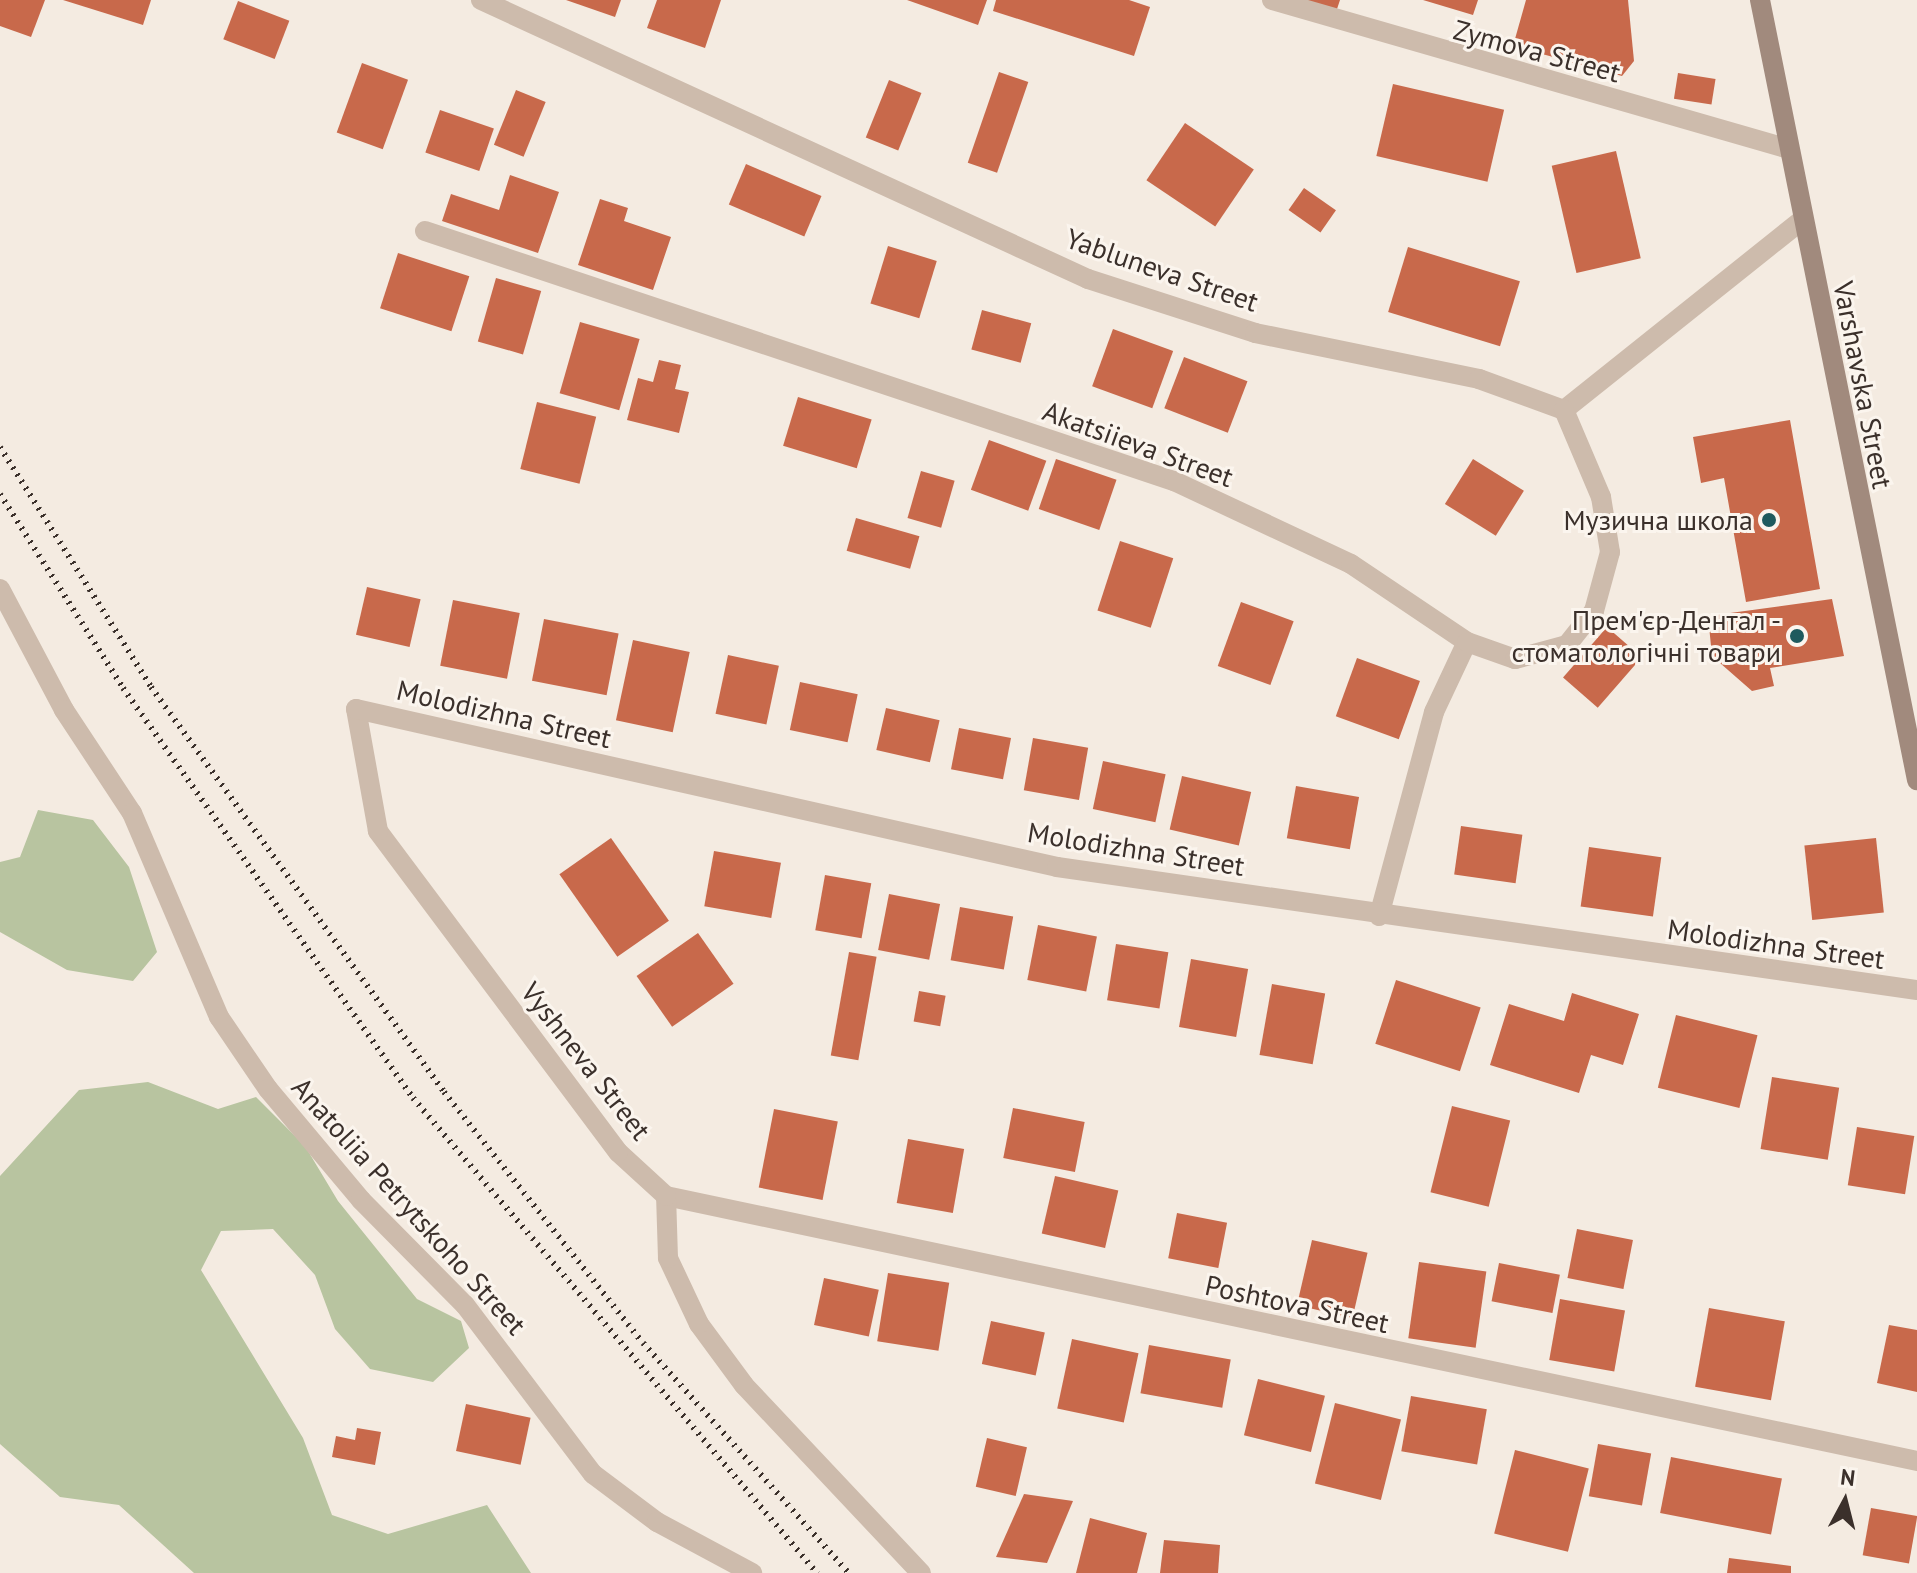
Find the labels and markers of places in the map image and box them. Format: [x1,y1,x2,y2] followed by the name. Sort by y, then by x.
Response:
[1563,503,1753,537] place label: Музична школа
[1760,511,1778,529] marker: Музична школа
[1511,603,1781,669] place label: Прем'єр-Дентал - стоматологічні товари
[1788,627,1806,645] marker: Прем'єр-Дентал - стоматологічні товари

